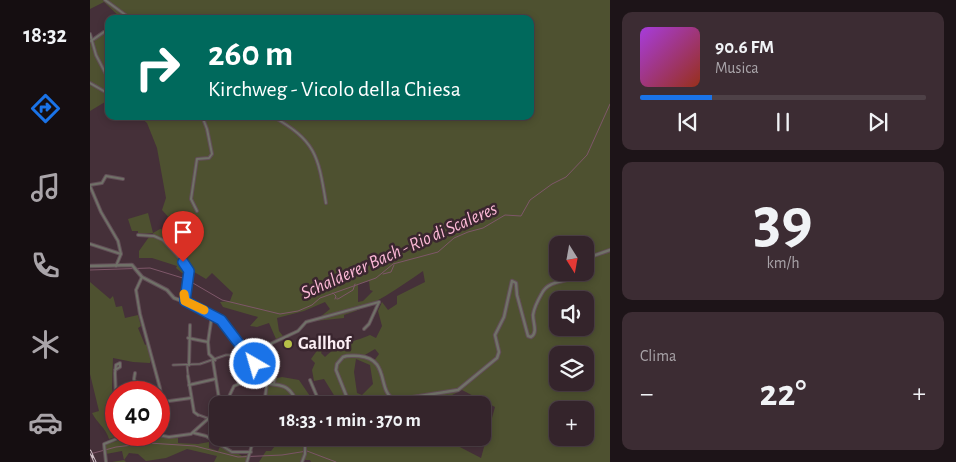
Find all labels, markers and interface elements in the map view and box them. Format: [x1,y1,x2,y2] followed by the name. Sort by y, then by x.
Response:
[23,24,67,46] text: 18:32
[125,35,190,100] icon: right
[208,37,293,72] text: 260 m
[715,38,774,57] text: 90.6 FM
[715,60,759,76] text: Musica
[208,78,461,100] text: Kirchweg - Vicolo della Chiesa
[28,91,63,126] icon: directions
[674,108,702,136] icon: previous
[769,108,797,136] icon: pause
[864,108,892,136] icon: next
[28,170,63,205] icon: music
[753,189,813,254] text: 39
[298,199,500,303] water label: Schalderer Bach - Rio di Scaleres
[162,211,204,262] pin
[169,218,197,246] icon: arrive
[549,236,594,281] north arrow
[549,236,594,446] map controls
[28,248,63,283] icon: phone
[766,255,800,271] text: km/h
[549,291,594,336] button: sound
[28,327,63,362] icon: climate
[298,335,353,353] place label: Gallhof
[228,337,280,389] position arrow
[282,338,294,350] marker: Gallhof
[549,346,594,391] button: layers
[640,348,676,364] text: Clima
[760,375,806,413] text: 22°
[640,380,653,408] text: −
[913,380,926,408] text: +
[105,381,170,446] speed limit sign: 40
[549,401,594,446] button: +
[28,405,63,440] icon: car
[279,411,421,430] text: 18:33 · 1 min · 370 m

